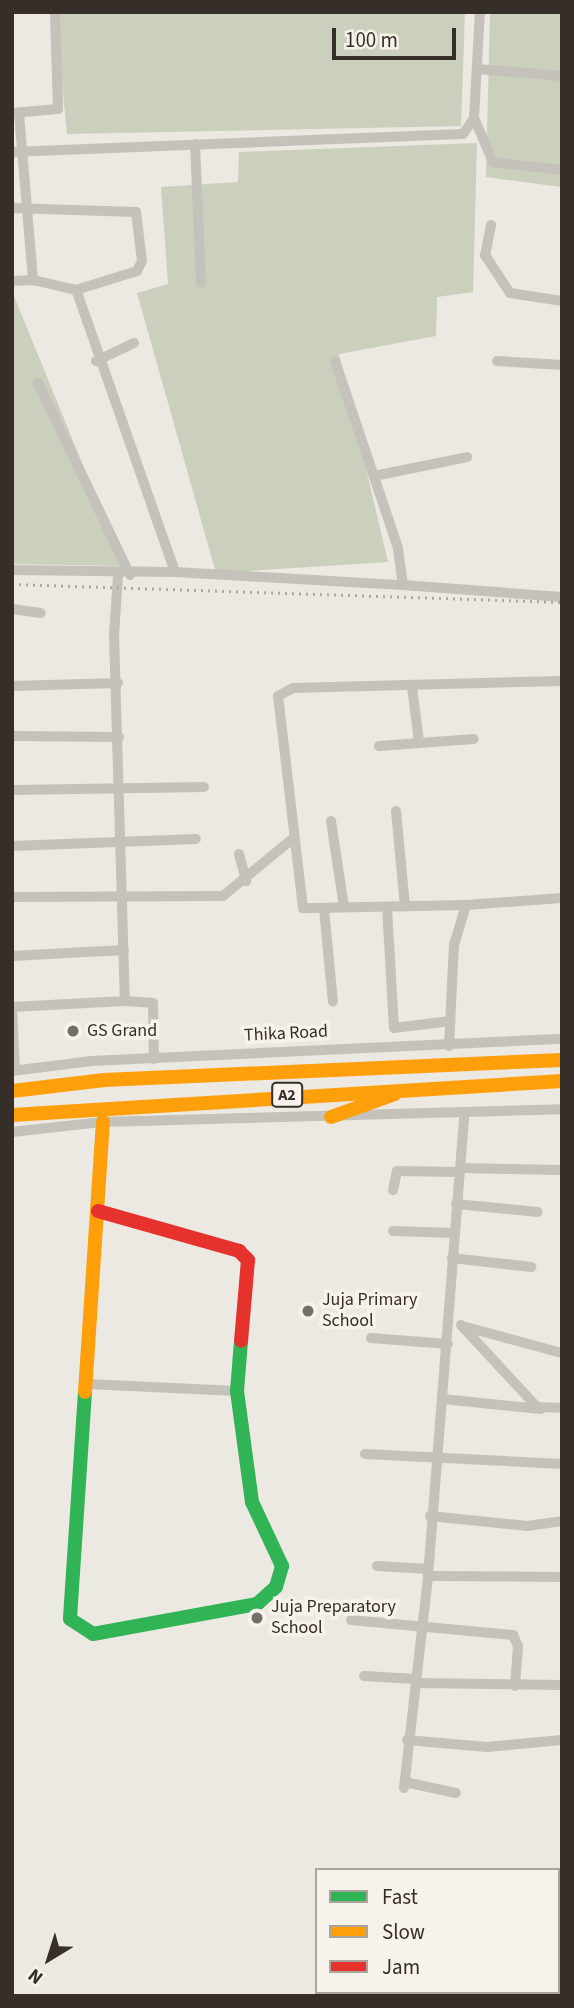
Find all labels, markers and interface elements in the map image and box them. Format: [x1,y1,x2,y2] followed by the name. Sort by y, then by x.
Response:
[336,14,460,58] scale bar
[345,25,398,55] text: 100 m
[87,1020,157,1042] place label: GS Grand
[244,1021,328,1047] street label: Thika Road
[65,1023,81,1039] marker: GS Grand
[270,1082,304,1107] road number: A2
[322,1290,417,1332] place label: Juja Primary School
[300,1303,316,1319] marker: Juja Primary School
[271,1597,396,1640] place label: Juja Preparatory School
[249,1610,265,1626] marker: Juja Preparatory School
[315,1868,560,1994] legend
[382,1882,418,1912] text: Fast
[382,1917,425,1947] text: Slow
[14,1924,84,1994] north arrow
[382,1952,420,1982] text: Jam
[22,1961,49,1990] text: N

